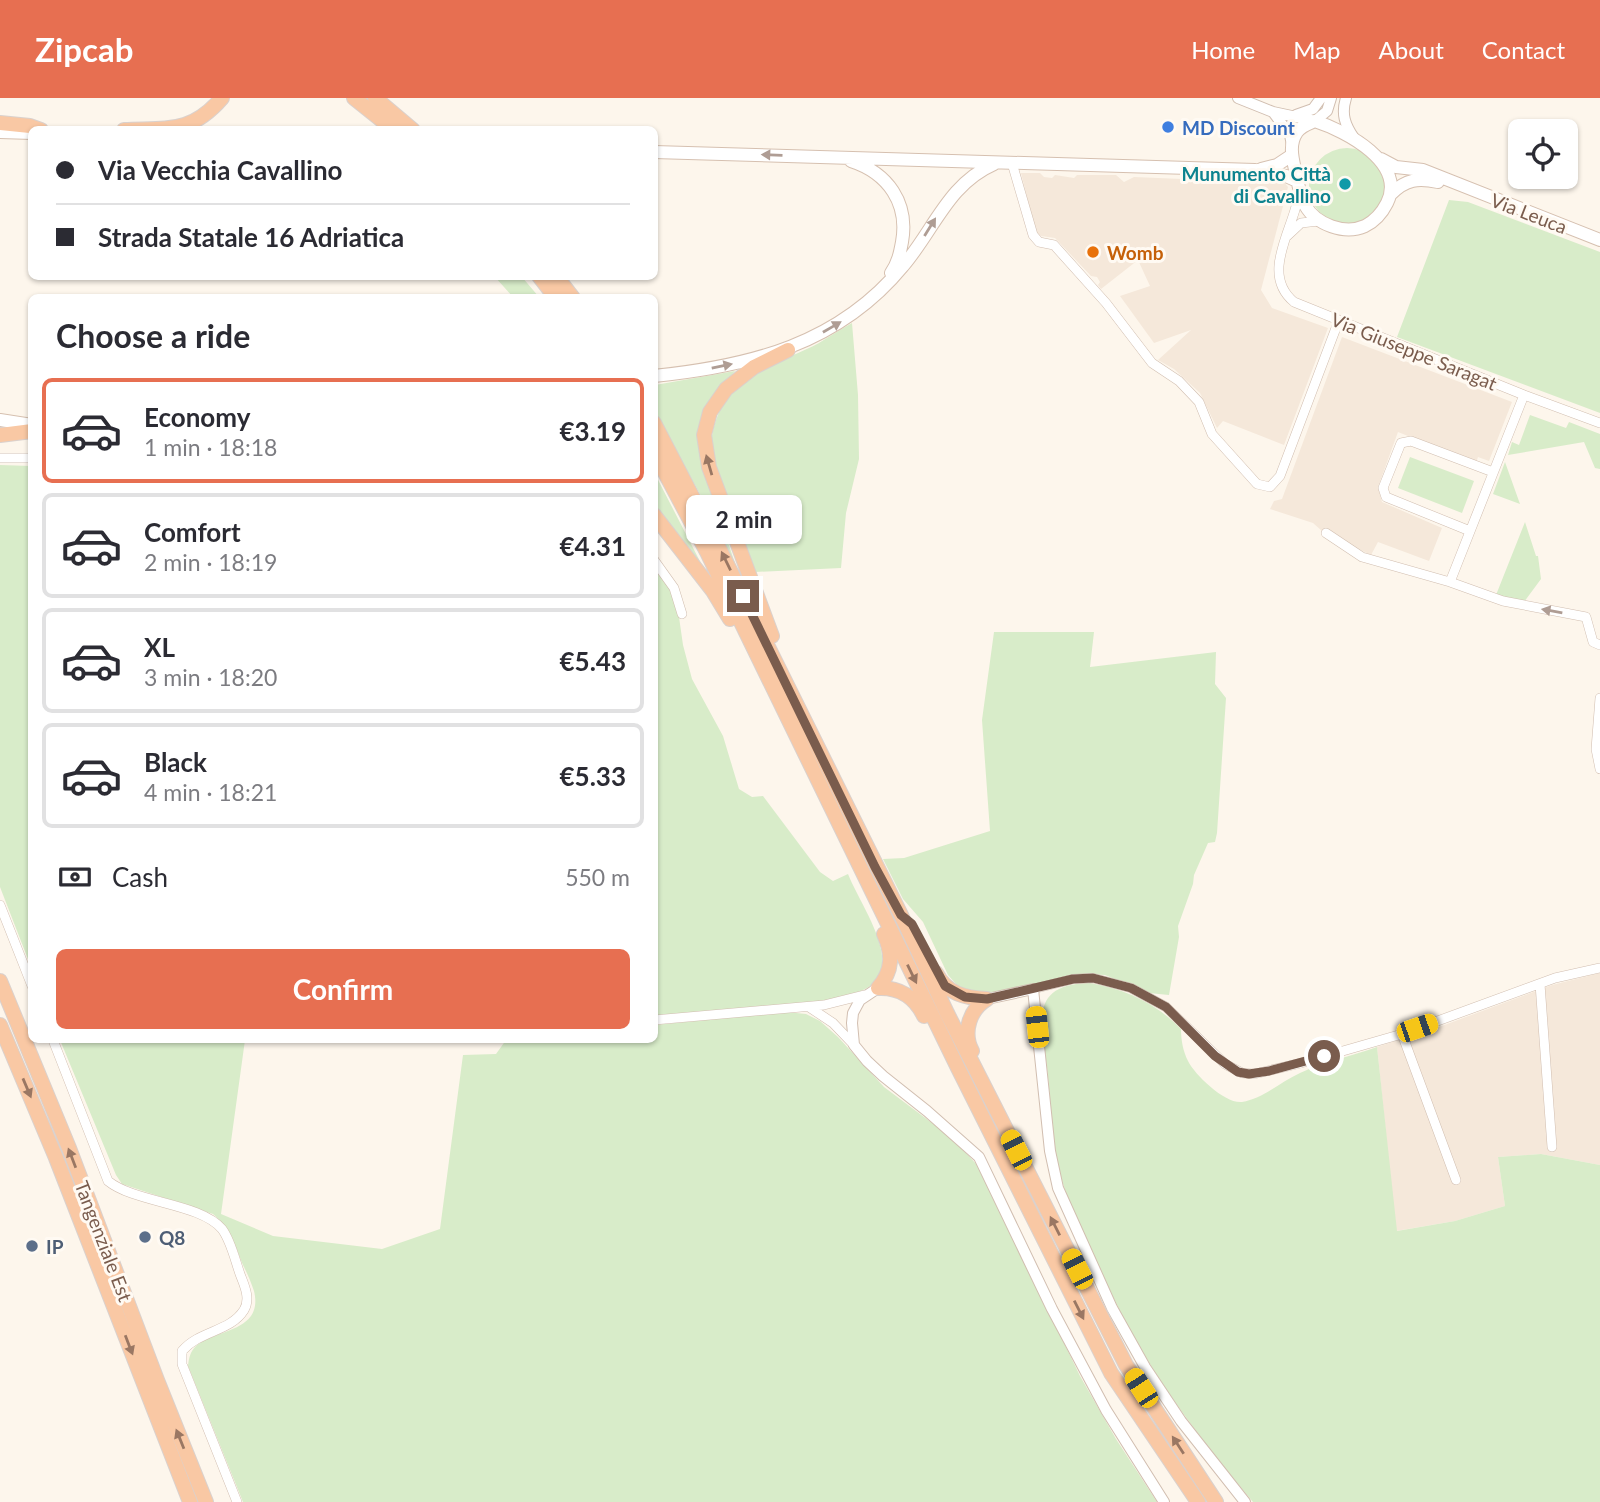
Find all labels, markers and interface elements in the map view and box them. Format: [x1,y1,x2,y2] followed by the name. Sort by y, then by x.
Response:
[35,29,133,69] text: Zipcab
[1191,35,1255,64] text: Home
[1293,35,1341,64] text: Map
[1379,35,1444,64] text: About
[1482,35,1565,64] text: Contact
[1182,116,1295,139] place label: MD Discount
[1160,119,1176,135] marker: MD Discount
[1508,119,1578,189] map controls
[1508,119,1578,189] button: locate
[760,150,782,161] one-way arrow
[98,154,343,186] text: Via Vecchia Cavallino
[1182,162,1331,207] place label: Munumento Città di Cavallino
[1337,176,1353,192] marker: Munumento Città di Cavallino
[1488,188,1570,238] street label: Via Leuca
[924,217,937,236] one-way arrow
[98,221,404,253] text: Strada Statale 16 Adriatica
[1107,241,1164,264] place label: Womb
[1085,244,1101,260] marker: Womb
[1328,307,1501,395] street label: Via Giuseppe Saragat
[56,316,250,355] text: Choose a ride
[822,321,841,333] one-way arrow
[711,361,733,372] one-way arrow
[60,399,123,462] icon: car
[144,401,250,433] text: Economy
[560,415,626,447] text: €3.19
[144,433,277,461] text: 1 min · 18:18
[704,454,714,475] one-way arrow
[685,494,801,544] callout: 2 min
[715,505,773,533] text: 2 min
[60,514,123,577] icon: car
[144,516,241,548] text: Comfort
[560,530,626,562] text: €4.31
[144,548,277,576] text: 2 min · 18:19
[720,551,731,571] one-way arrow
[727,580,759,612] route end
[1541,605,1563,616] one-way arrow
[60,629,123,692] icon: car
[144,631,175,663] text: XL
[560,645,626,677] text: €5.43
[144,663,277,691] text: 3 min · 18:20
[60,744,123,807] icon: car
[144,746,207,778] text: Black
[560,760,626,792] text: €5.33
[144,778,277,806] text: 4 min · 18:21
[56,858,94,896] icon: cash
[112,861,168,893] text: Cash
[565,863,630,891] text: 550 m
[56,949,630,1029] button: Confirm
[907,964,918,984] one-way arrow
[1025,1005,1050,1049] car
[1394,1011,1441,1045] car
[1308,1040,1340,1072] route start
[21,1077,32,1098] one-way arrow
[998,1127,1035,1173] car
[67,1147,78,1168] one-way arrow
[70,1177,138,1305] street label: Tangenziale Est
[1049,1216,1060,1236] one-way arrow
[159,1226,185,1249] place label: Q8
[137,1229,153,1245] marker: Q8
[46,1235,64,1258] place label: IP
[24,1238,40,1254] marker: IP
[1059,1246,1096,1292] car
[1073,1300,1085,1320] one-way arrow
[124,1334,135,1355] one-way arrow
[1121,1365,1162,1411] car
[175,1428,186,1449] one-way arrow
[1171,1436,1185,1454] one-way arrow

